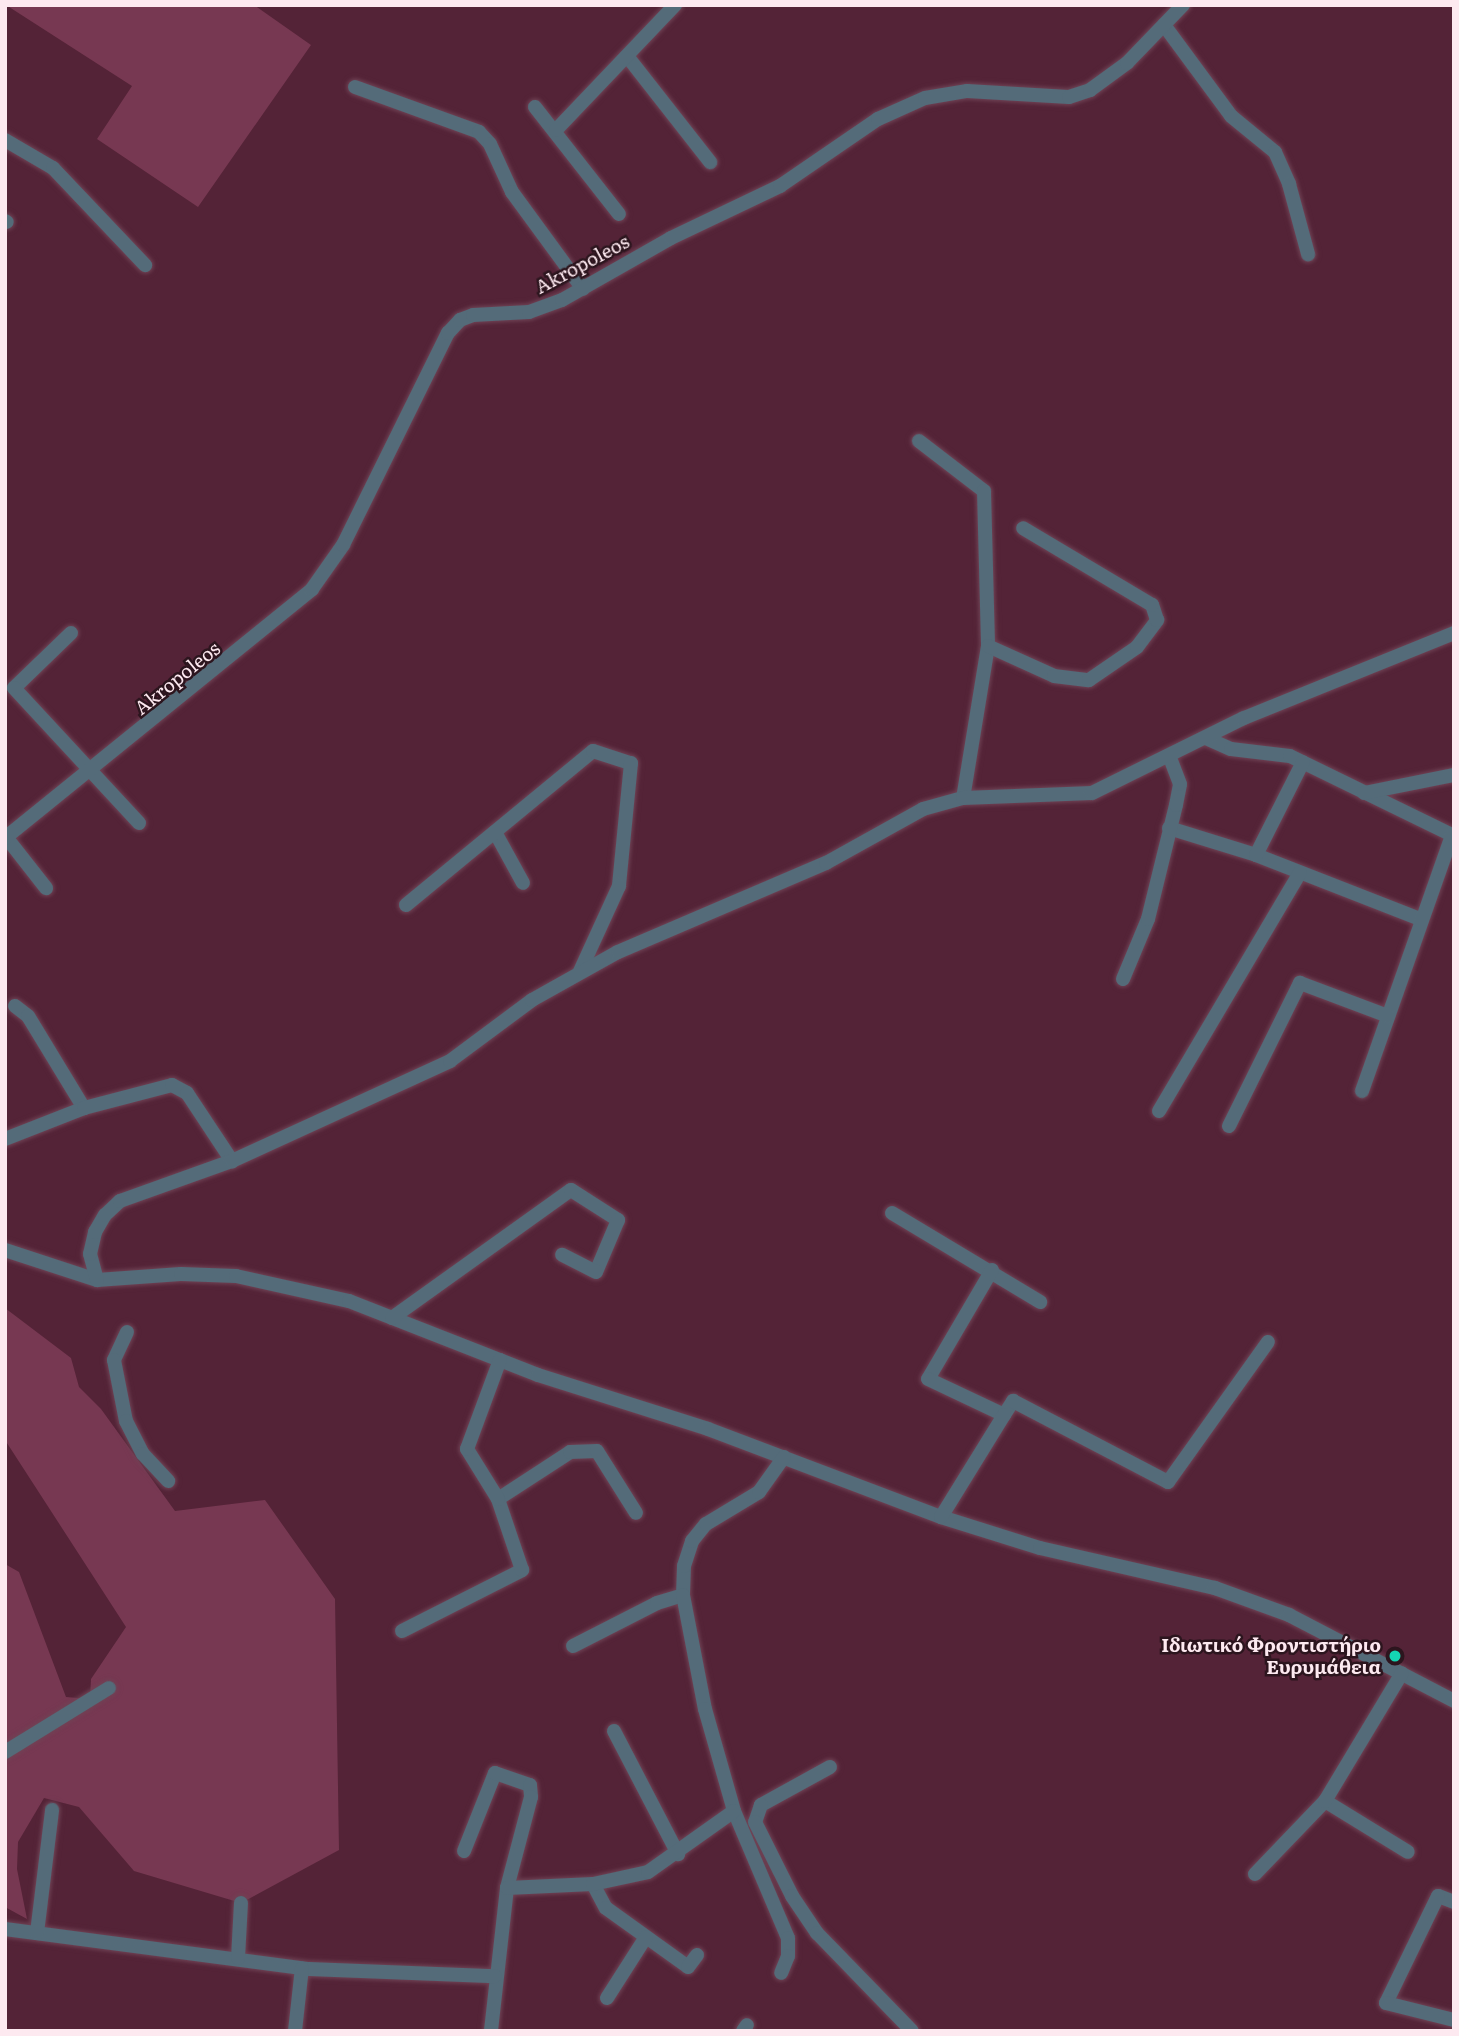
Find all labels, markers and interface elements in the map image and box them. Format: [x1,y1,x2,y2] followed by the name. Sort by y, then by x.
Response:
[531,230,633,298] street label: Akropoleos
[130,637,224,719] street label: Akropoleos
[1161,1634,1381,1678] place label: Ιδιωτικό Φροντιστήριο Ευρυμάθεια
[1387,1648,1403,1664] marker: Ιδιωτικό Φροντιστήριο Ευρυμάθεια

